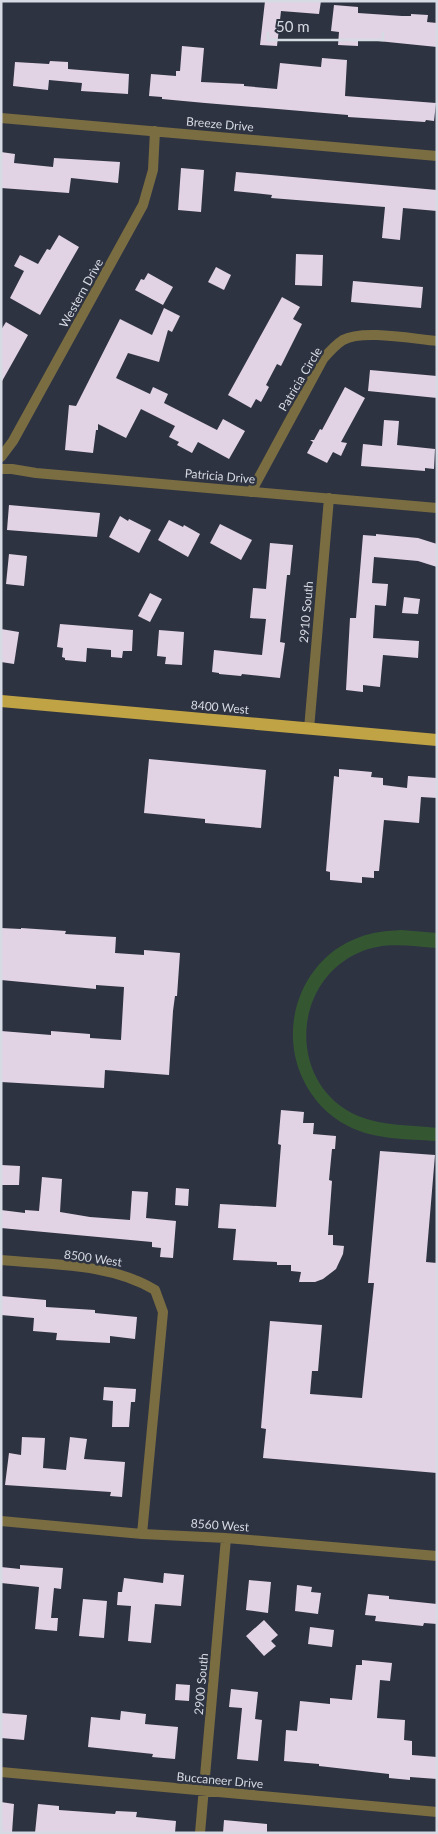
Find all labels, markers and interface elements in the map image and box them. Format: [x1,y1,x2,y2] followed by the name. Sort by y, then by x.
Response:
[268,10,383,42] scale bar
[276,17,310,35] text: 50 m
[186,114,254,134] street label: Breeze Drive
[56,256,106,330] street label: Western Drive
[275,344,325,414] street label: Patricia Circle
[184,465,256,487] street label: Patricia Drive
[296,581,316,643] street label: 2910 South
[190,697,250,717] street label: 8400 West
[63,1247,124,1270] street label: 8500 West
[190,1515,250,1535] street label: 8560 West
[191,1653,211,1715] street label: 2900 South
[176,1769,264,1791] street label: Buccaneer Drive

